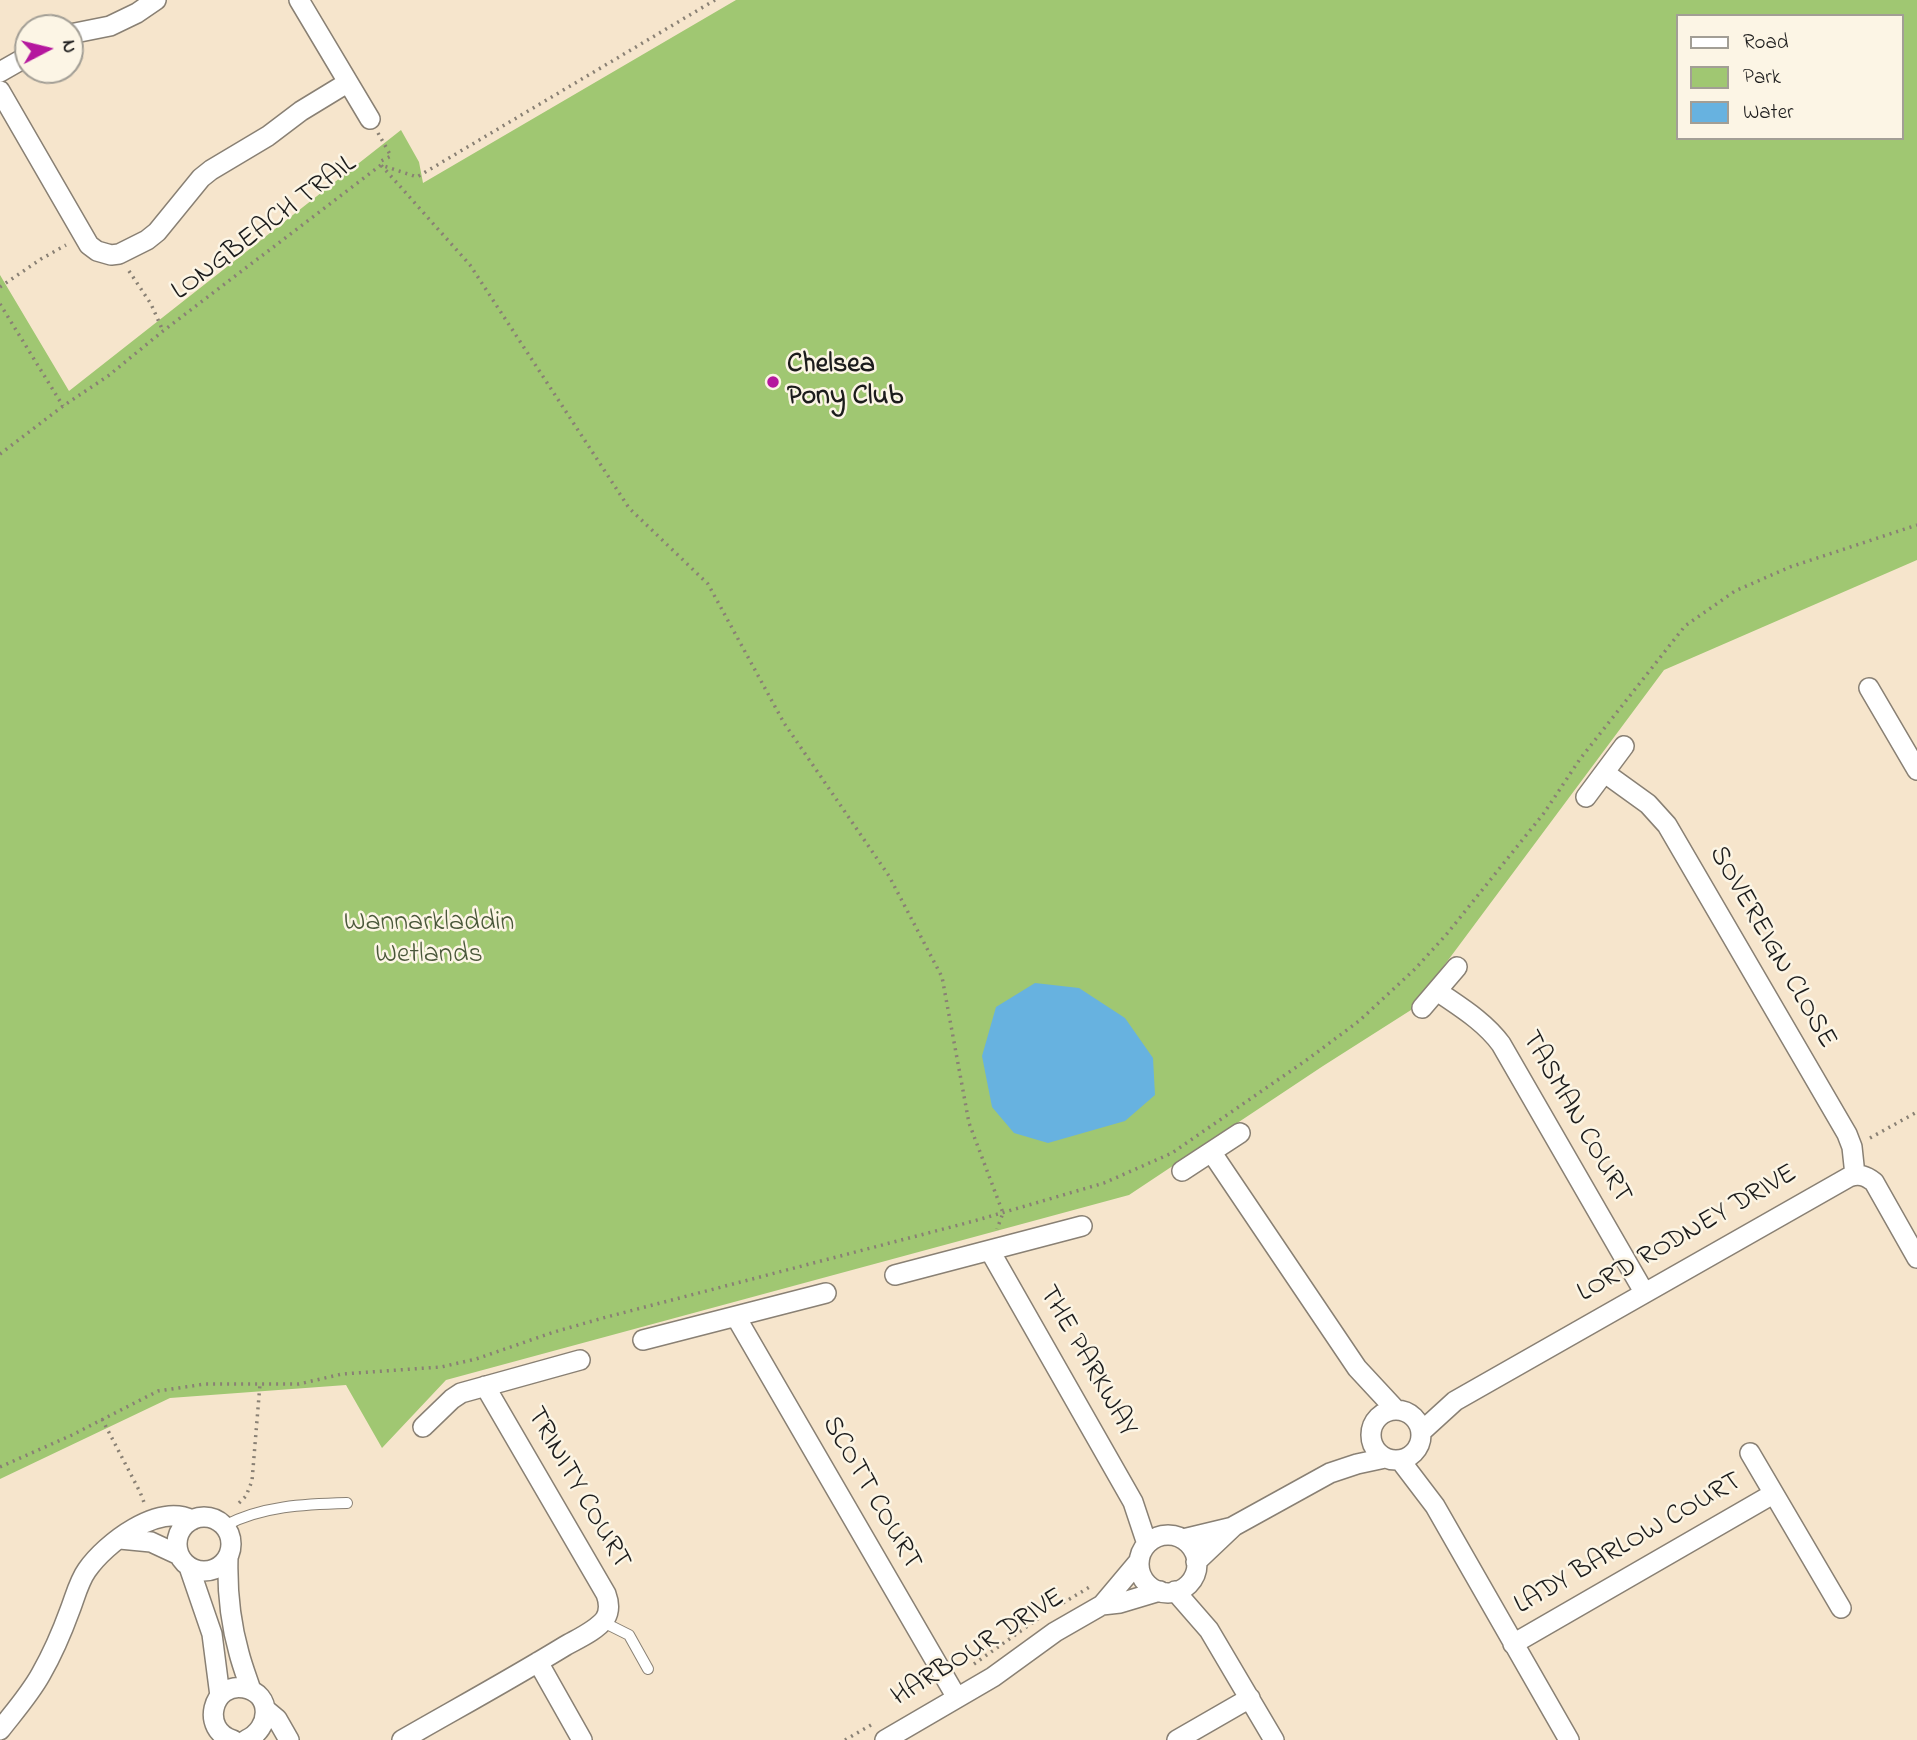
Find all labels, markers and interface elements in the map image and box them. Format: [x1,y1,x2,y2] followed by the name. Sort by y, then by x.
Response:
[14,14,84,84] north arrow
[1675,14,1903,140] legend
[1743,28,1789,58] text: Road
[54,39,83,55] text: N
[1743,63,1781,93] text: Park
[1743,98,1794,128] text: Water
[166,149,364,309] street label: LONGBEACH TRAIL
[787,349,903,415] place label: Chelsea Pony Club
[765,374,781,390] marker: Chelsea Pony Club
[1699,841,1843,1055] street label: SOVEREIGN CLOSE
[344,907,514,973] park label: Wannarkladdin Wetlands
[1512,1026,1638,1210] street label: TASMAN COURT
[1572,1159,1804,1311] street label: LORD RODNEY DRIVE
[1029,1280,1143,1444] street label: THE PARKWAY
[517,1402,637,1576] street label: TRINITY COURT
[812,1411,928,1577] street label: SCOTT COURT
[1509,1466,1749,1624] street label: LADY BARLOW COURT
[886,1582,1072,1716] street label: HARBOUR DRIVE

